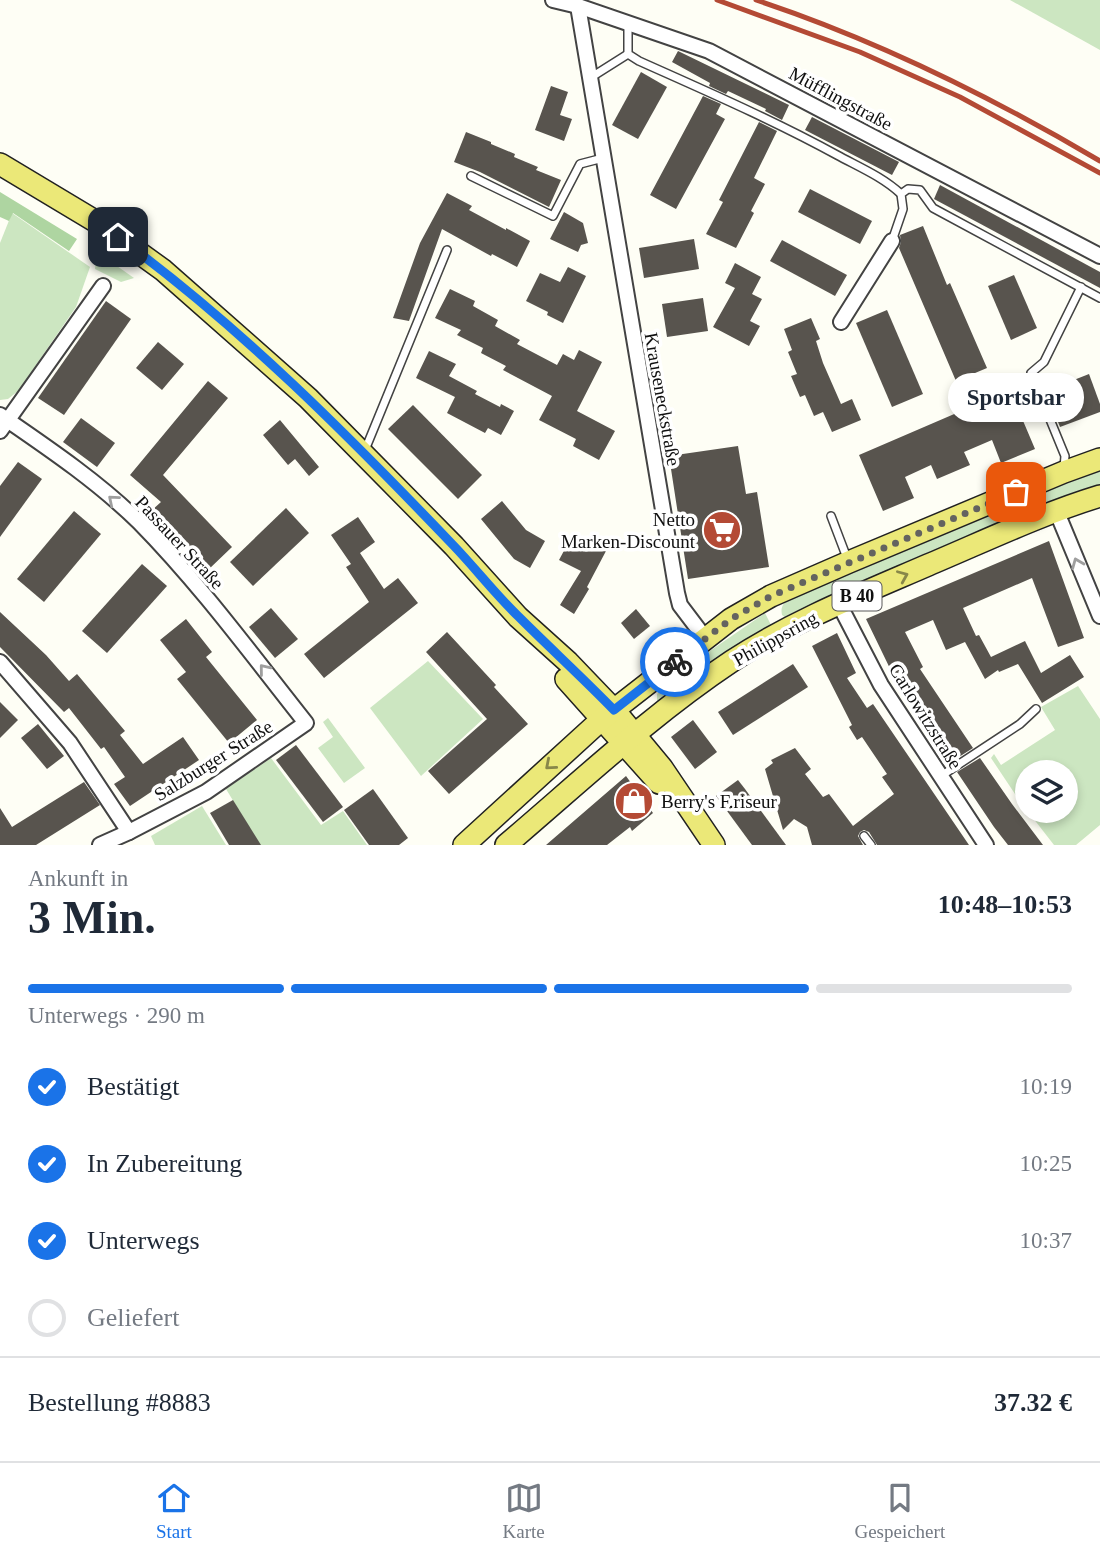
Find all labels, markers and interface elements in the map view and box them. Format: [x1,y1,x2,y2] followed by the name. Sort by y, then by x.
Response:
[786,62,896,134] street label: Müfflingstraße
[88,207,148,267] pin
[99,218,137,256] icon: home
[640,331,685,467] street label: Krauseneckstraße
[948,373,1084,422] callout: Sportsbar
[967,385,1065,410] text: Sportsbar
[986,462,1046,522] pin
[997,473,1035,511] icon: bag
[131,491,228,593] street label: Passauer Straße
[108,496,121,508] one-way arrow
[561,509,696,552] place label: Netto Marken-Discount
[701,509,743,551] supermarket icon: Netto Marken-Discount
[1072,558,1086,570] one-way arrow
[896,570,908,584] one-way arrow
[832,582,882,610] road number: B 40
[730,606,821,670] street label: Philippsring
[640,627,710,697] courier
[656,643,694,681] icon: bike
[885,660,966,773] street label: Carlowitzstraße
[259,665,272,677] one-way arrow
[150,716,276,805] street label: Salzburger Straße
[545,757,558,769] one-way arrow
[1015,760,1078,823] map controls
[1015,760,1078,823] button: layers
[613,780,655,822] shop icon: Berry's F.riseur
[661,791,778,812] place label: Berry's F.riseur
[28,866,128,891] text: Ankunft in
[938,890,1072,919] text: 10:48–10:53
[28,892,156,943] text: 3 Min.
[28,1003,205,1028] text: Unterwegs · 290 m
[28,1068,66,1106] icon: check
[87,1072,179,1101] text: Bestätigt
[1020,1074,1072,1099] text: 10:19
[28,1145,66,1183] icon: check
[87,1149,242,1178] text: In Zubereitung
[1020,1151,1072,1176] text: 10:25
[28,1222,66,1260] icon: check
[87,1226,200,1255] text: Unterwegs
[1020,1228,1072,1253] text: 10:37
[87,1303,179,1332] text: Geliefert
[28,1388,211,1417] text: Bestellung #8883
[994,1388,1072,1417] text: 37.32 €
[155,1479,193,1543] tab: Start
[503,1479,545,1543] tab: Karte
[854,1479,945,1543] tab: Gespeichert

